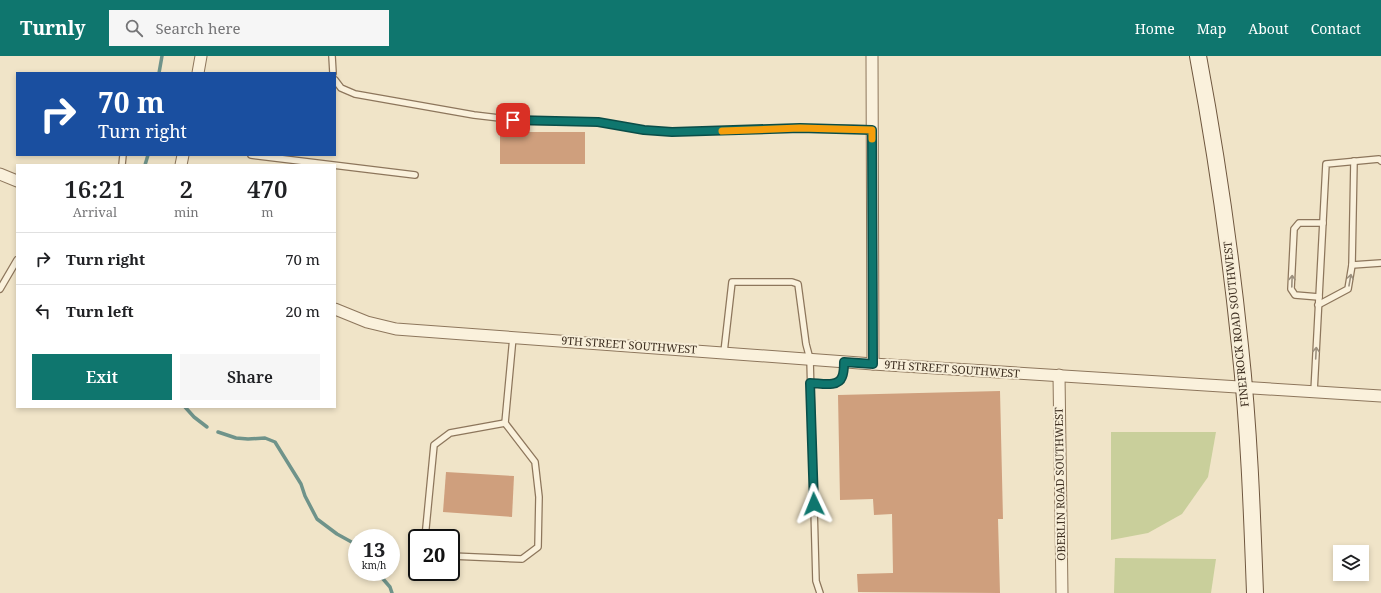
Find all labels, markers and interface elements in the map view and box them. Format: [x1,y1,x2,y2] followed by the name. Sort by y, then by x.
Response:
[109,10,389,46] search box
[20,15,85,41] text: Turnly
[123,17,145,39] icon: search
[155,18,241,38] text: Search here
[1135,19,1175,38] text: Home
[1197,19,1226,38] text: Map
[1248,19,1289,38] text: About
[1311,19,1361,38] text: Contact
[98,83,165,121] text: 70 m
[32,88,84,140] icon: right
[496,103,530,137] pin
[502,109,524,131] icon: arrive
[98,119,187,143] text: Turn right
[64,172,126,205] text: 16:21
[180,172,193,205] text: 2
[247,172,288,205] text: 470
[73,203,117,221] text: Arrival
[174,203,199,221] text: min
[261,203,273,221] text: m
[1219,240,1252,408] street label: FINEFROCK ROAD SOUTHWEST
[32,248,54,270] icon: right
[66,249,145,269] text: Turn right
[285,249,320,269] text: 70 m
[1346,273,1354,286] one-way arrow
[1288,275,1295,288] one-way arrow
[32,300,54,322] icon: left
[66,301,134,321] text: Turn left
[285,301,320,321] text: 20 m
[561,332,698,357] street label: 9TH STREET SOUTHWEST
[1312,347,1319,360] one-way arrow
[32,354,172,400] button: Exit
[180,354,320,400] button: Share
[884,356,1021,381] street label: 9TH STREET SOUTHWEST
[1051,407,1068,561] street label: OBERLIN ROAD SOUTHWEST
[793,483,835,525] position arrow
[408,529,460,581] speed limit sign: 20
[363,536,385,563] text: 13
[1333,545,1369,581] map controls
[1333,545,1369,581] button: layers
[362,558,386,572] text: km/h

